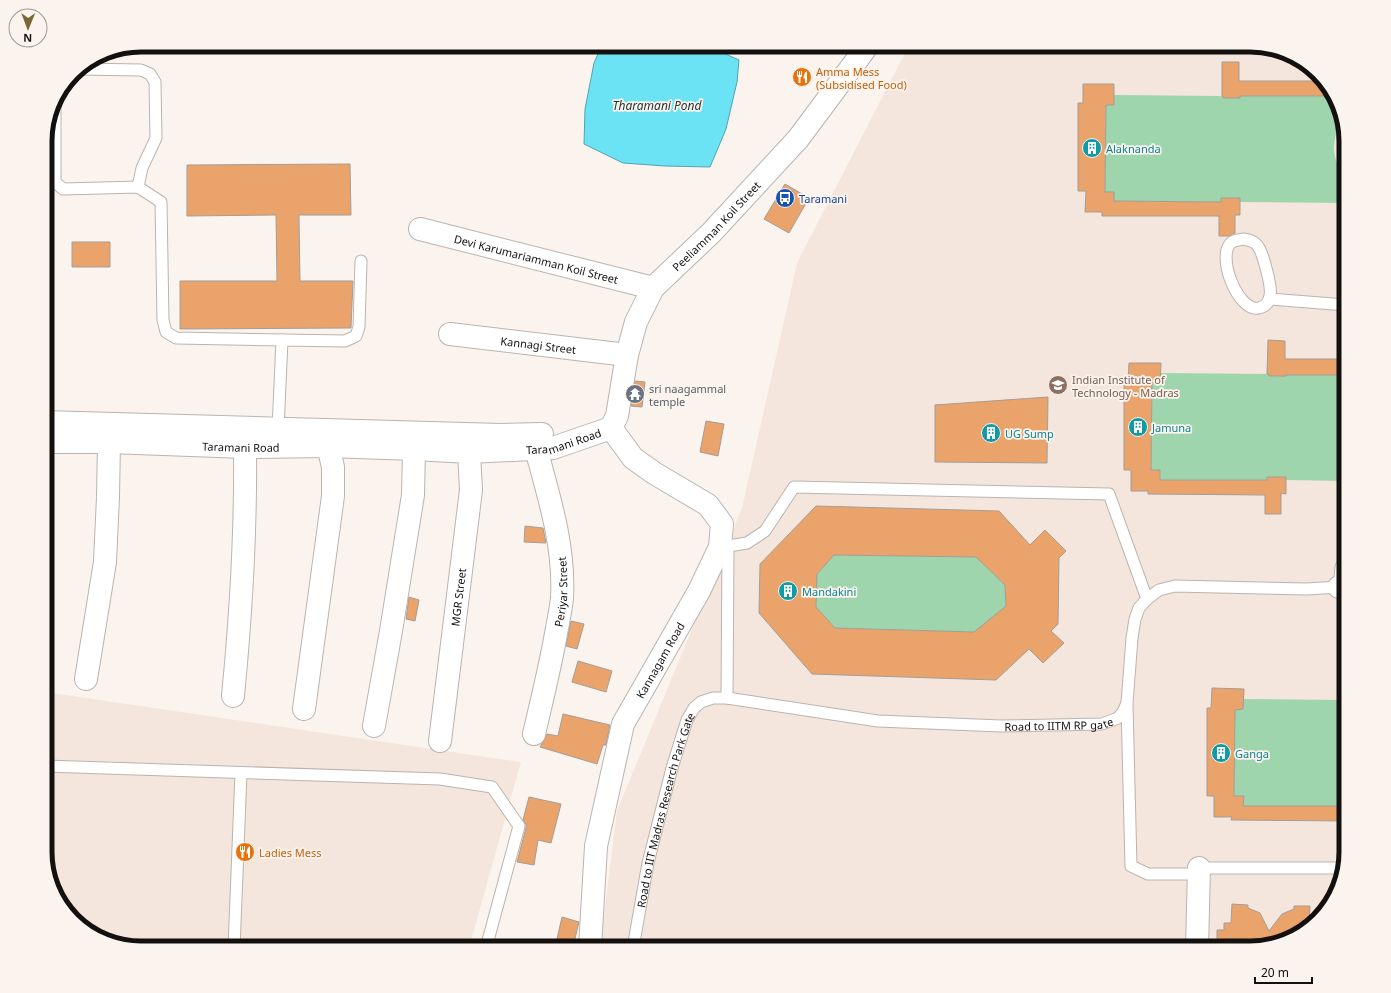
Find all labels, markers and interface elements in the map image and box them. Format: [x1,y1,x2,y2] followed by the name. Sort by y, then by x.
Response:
[8,8,48,48] north arrow
[23,31,32,46] text: N
[816,64,907,92] place label: Amma Mess (Subsidised Food)
[791,66,813,88] restaurant icon: Amma Mess (Subsidised Food)
[612,97,703,114] water label: Tharamani Pond
[1081,137,1103,159] building icon: Alaknanda
[1106,141,1161,156] place label: Alaknanda
[668,177,763,274] street label: Peeliamman Koil Street
[774,187,796,209] bus stop icon: Taramani
[799,191,847,206] place label: Taramani
[453,230,620,286] street label: Devi Karumariamman Koil Street
[500,333,577,356] street label: Kannagi Street
[1072,372,1179,400] place label: Indian Institute of Technology - Madras
[1047,374,1069,396] school or university icon: Indian Institute of Technology - Madras
[649,381,726,409] place label: sri naagammal temple
[624,383,646,405] temple icon: sri naagammal temple
[1127,416,1149,438] building icon: Jamuna
[1151,420,1191,435] place label: Jamuna
[980,422,1002,444] building icon: UG Sump
[526,424,603,457] street label: Taramani Road
[1005,426,1054,441] place label: UG Sump
[202,438,280,455] street label: Taramani Road
[550,556,570,628] street label: Periyar Street
[447,567,469,627] street label: MGR Street
[777,580,799,602] building icon: Mandakini
[802,584,856,599] place label: Mandakini
[632,619,687,701] street label: Kannagam Road
[633,709,698,909] street label: Road to IIT Madras Research Park Gate
[1004,713,1115,733] street label: Road to IITM RP gate
[1210,742,1232,764] building icon: Ganga
[1235,746,1269,761] place label: Ganga
[234,841,256,863] restaurant icon: Ladies Mess
[259,845,322,860] place label: Ladies Mess
[1255,959,1312,985] scale bar
[1261,964,1289,981] text: 20 m

